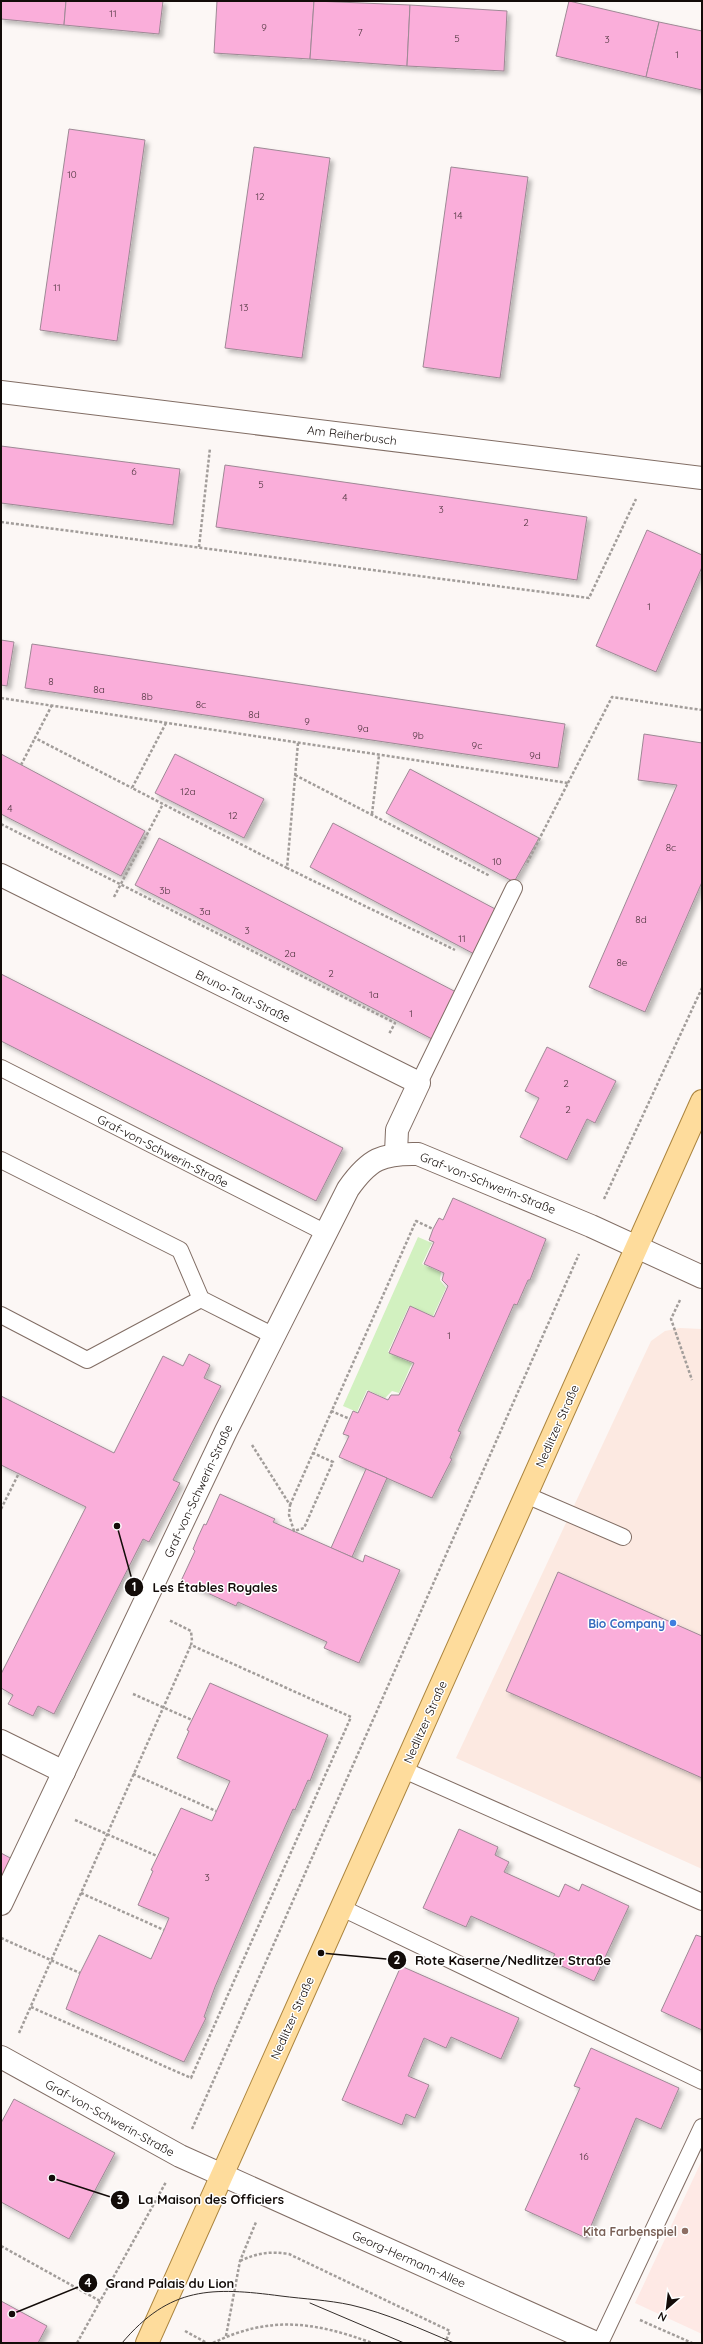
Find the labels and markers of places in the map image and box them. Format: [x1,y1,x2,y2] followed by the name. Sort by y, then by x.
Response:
[124,1575,285,1600] callout: Les Étables Royales
[588,1616,665,1631] place label: Bio Company
[668,1618,678,1628] marker: Bio Company
[387,1948,619,1973] callout: Rote Kaserne/Nedlitzer Straße
[110,2187,292,2212] callout: La Maison des Officiers
[583,2224,677,2239] place label: Kita Farbenspiel
[680,2226,690,2236] marker: Kita Farbenspiel
[78,2271,242,2296] callout: Grand Palais du Lion

